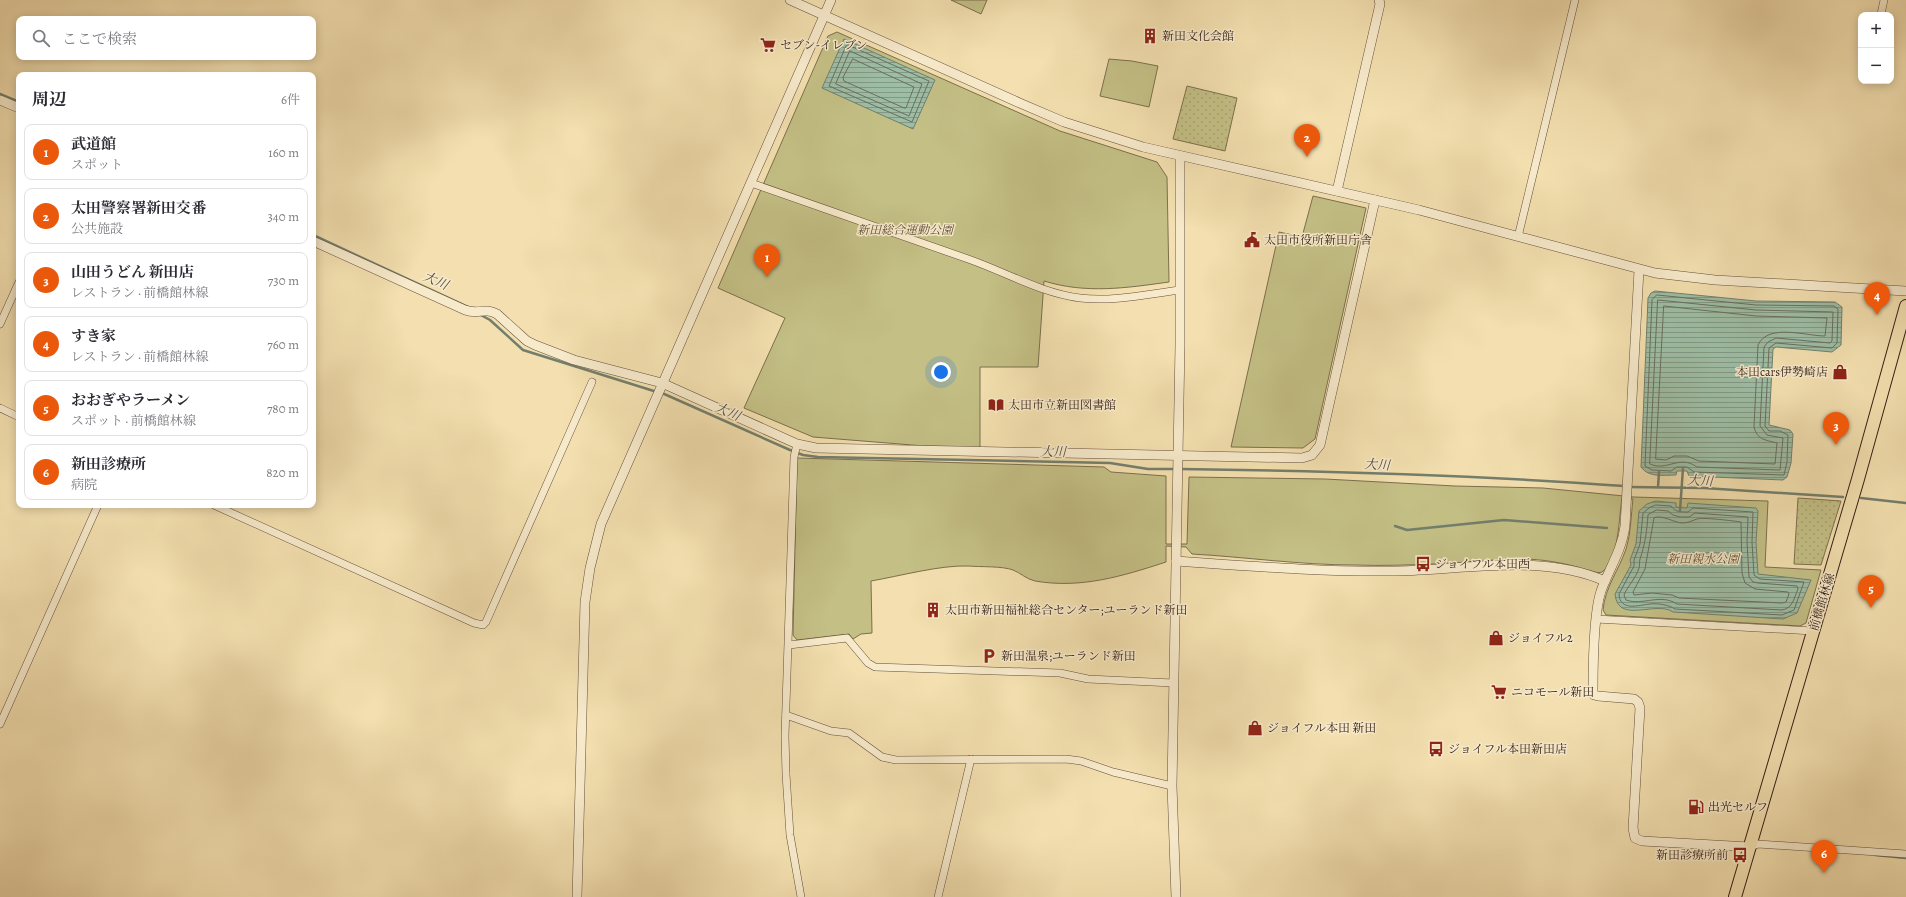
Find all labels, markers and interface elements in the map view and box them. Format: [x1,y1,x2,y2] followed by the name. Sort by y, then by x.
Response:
[1858,12,1894,84] map controls
[1858,12,1894,48] button: +
[16,16,316,60] search box
[30,27,52,49] icon: search
[1141,27,1159,45] building icon: 新田文化会館
[1162,28,1234,44] place label: 新田文化会館
[62,29,137,49] text: ここで検索
[759,36,777,54] supermarket icon: セブン-イレブン
[780,37,868,53] place label: セブン-イレブン
[1858,48,1894,84] button: −
[32,88,66,111] text: 周辺
[281,91,300,108] text: 6件
[1294,124,1320,157] pin: 2
[71,134,116,154] text: 武道館
[44,144,48,161] text: 1
[268,144,299,161] text: 160 m
[71,156,123,173] text: スポット
[71,198,206,218] text: 太田警察署新田交番
[43,208,49,225] text: 2
[267,208,299,225] text: 340 m
[71,220,123,237] text: 公共施設
[857,222,955,238] park label: 新田総合運動公園
[1243,231,1261,249] public building icon: 太田市役所新田庁舎
[1264,232,1372,248] place label: 太田市役所新田庁舎
[754,244,780,277] pin: 1
[71,262,194,282] text: 山田うどん 新田店
[420,267,453,294] water label: 大川
[43,272,49,289] text: 3
[268,272,299,289] text: 730 m
[1864,282,1890,315] pin: 4
[71,284,208,301] text: レストラン · 前橋館林線
[71,326,116,346] text: すき家
[43,336,49,353] text: 4
[267,336,299,353] text: 760 m
[71,348,208,365] text: レストラン · 前橋館林線
[931,362,951,382] your location
[1831,363,1849,381] shop icon: 本田cars伊勢崎店
[1736,364,1828,380] place label: 本田cars伊勢崎店
[71,390,190,410] text: おおぎやラーメン
[987,396,1005,414] library icon: 太田市立新田図書館
[1008,397,1116,413] place label: 太田市立新田図書館
[712,398,745,425] water label: 大川
[43,400,49,417] text: 5
[267,400,299,417] text: 780 m
[71,412,196,429] text: スポット · 前橋館林線
[1823,412,1849,445] pin: 3
[1040,443,1068,460] water label: 大川
[71,454,146,474] text: 新田診療所
[1364,455,1392,474] water label: 大川
[43,464,49,481] text: 6
[266,464,299,481] text: 820 m
[1687,471,1715,490] water label: 大川
[71,476,97,493] text: 病院
[1667,551,1741,567] park label: 新田親水公園
[1414,555,1432,573] bus stop icon: ジョイフル本田西
[1435,556,1530,572] place label: ジョイフル本田西
[1806,571,1838,633] street label: 前橋館林線
[1858,575,1884,608] pin: 5
[924,601,942,619] building icon: 太田市新田福祉総合センター;ユーランド新田
[945,602,1187,618] place label: 太田市新田福祉総合センター;ユーランド新田
[1487,629,1505,647] shop icon: ジョイフル2
[1508,630,1573,646] place label: ジョイフル2
[980,647,998,665] parking icon: 新田温泉;ユーランド新田
[1001,648,1136,664] place label: 新田温泉;ユーランド新田
[1490,683,1508,701] supermarket icon: ニコモール新田
[1511,684,1594,700] place label: ニコモール新田
[1246,719,1264,737] shop icon: ジョイフル本田 新田
[1267,720,1376,736] place label: ジョイフル本田 新田
[1427,740,1445,758] bus stop icon: ジョイフル本田新田店
[1448,741,1567,757] place label: ジョイフル本田新田店
[1687,798,1705,816] fuel station icon: 出光セルフ
[1708,799,1768,815] place label: 出光セルフ
[1811,840,1837,873] pin: 6
[1731,846,1749,864] bus stop icon: 新田診療所前
[1656,847,1728,863] place label: 新田診療所前

